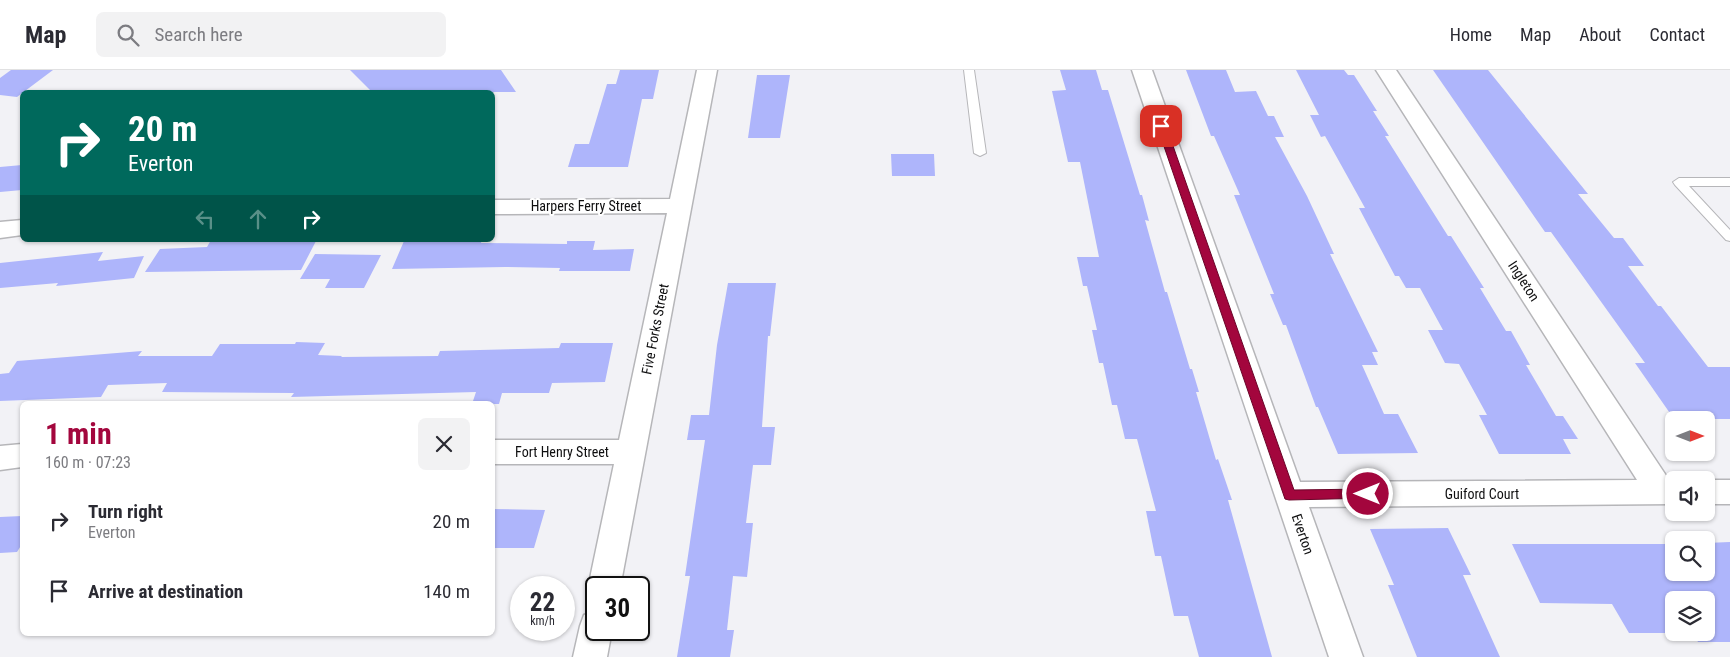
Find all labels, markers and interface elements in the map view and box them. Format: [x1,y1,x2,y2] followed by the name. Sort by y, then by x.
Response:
[96,12,446,57] search box
[25,21,66,49] text: Map
[114,21,142,49] icon: search
[154,23,243,46] text: Search here
[1450,24,1492,45] text: Home
[1520,24,1551,45] text: Map
[1579,24,1621,45] text: About
[1649,24,1705,45] text: Contact
[1140,105,1182,147] pin
[128,109,197,150] text: 20 m
[45,110,110,175] icon: right
[1147,112,1175,140] icon: arrive
[128,151,193,176] text: Everton
[531,198,641,214] street label: Harpers Ferry Street
[191,205,219,233] icon: left
[244,205,272,233] icon: ahead
[297,205,325,233] icon: right
[1505,258,1543,304] street label: Ingleton
[638,282,672,376] street label: Five Forks Street
[1665,411,1715,461] north arrow
[1665,411,1715,641] map controls
[45,416,112,451] text: 1 min
[418,418,470,470] button: close
[515,444,609,460] street label: Fort Henry Street
[45,453,131,472] text: 160 m · 07:23
[1341,467,1393,519] position arrow
[1665,471,1715,521] button: sound
[1445,486,1519,502] street label: Guiford Court
[88,500,163,523] text: Turn right
[45,507,73,535] icon: right
[433,510,470,533] text: 20 m
[1289,512,1317,556] street label: Everton
[88,523,136,542] text: Everton
[1665,531,1715,581] button: search
[585,576,650,641] speed limit sign: 30
[45,577,73,605] icon: arrive
[88,580,243,603] text: Arrive at destination
[423,580,470,603] text: 140 m
[530,588,555,617] text: 22
[1665,591,1715,641] button: layers
[530,614,555,628] text: km/h

